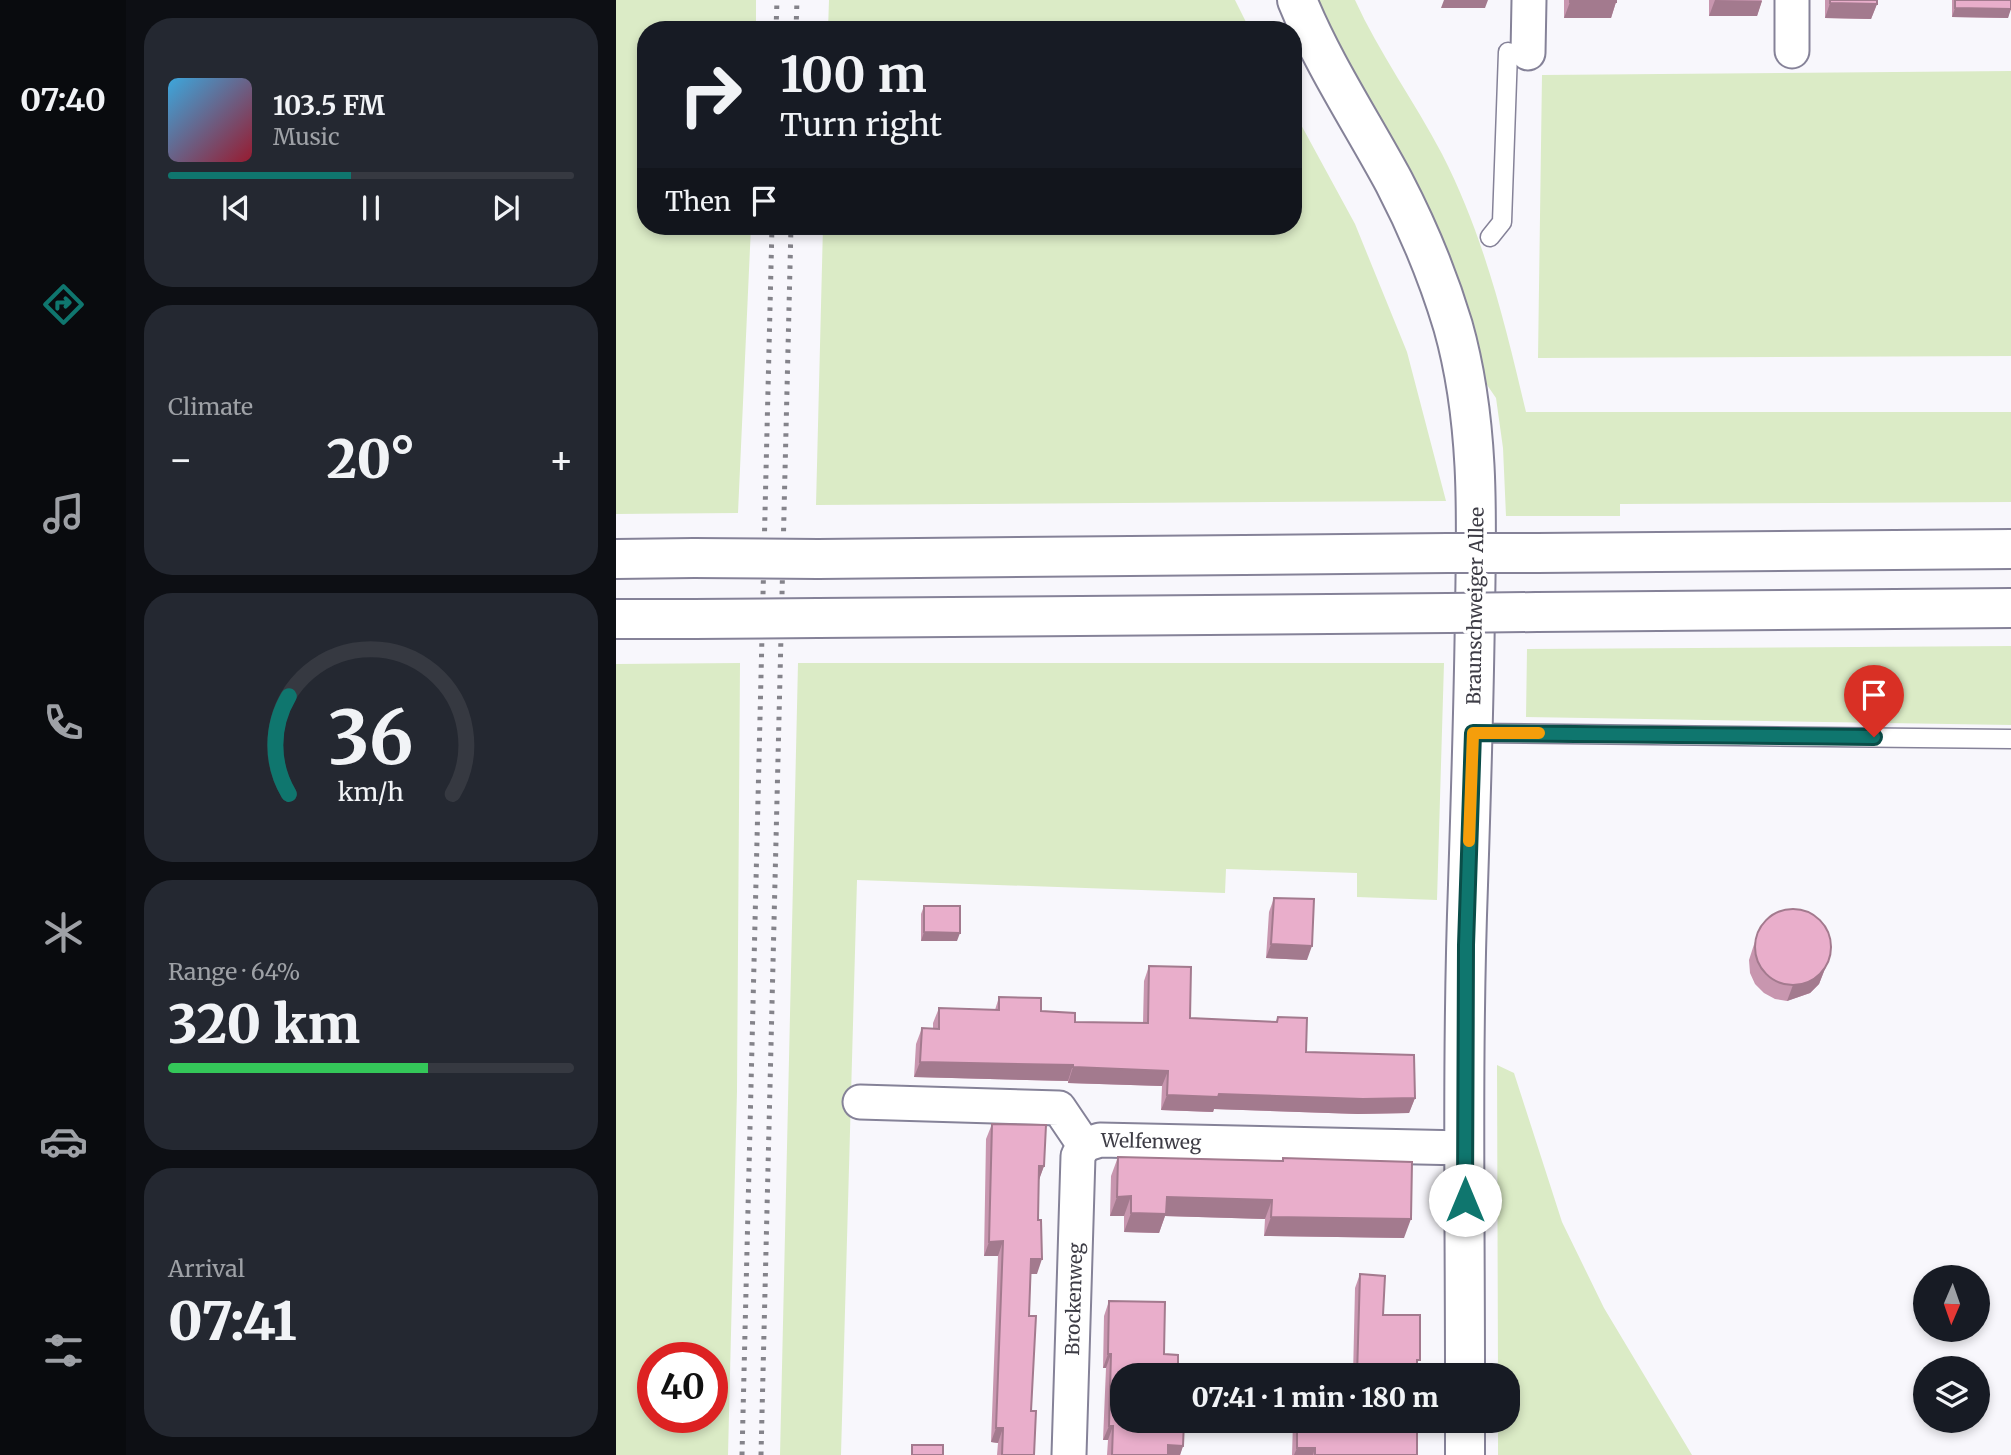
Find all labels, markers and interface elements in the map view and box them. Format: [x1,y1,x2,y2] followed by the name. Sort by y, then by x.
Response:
[780,44,927,105] text: 100 m
[665,49,756,140] icon: right
[20,80,106,120] text: 07:40
[273,89,385,122] text: 103.5 FM
[780,105,942,145] text: Turn right
[273,122,340,151] text: Music
[745,182,783,220] icon: arrive
[665,185,731,218] text: Then
[217,189,255,227] icon: previous
[352,189,390,227] icon: pause
[487,189,525,227] icon: next
[39,280,88,329] icon: directions
[168,392,253,421] text: Climate
[327,427,415,492] text: 20°
[168,436,193,483] text: −
[549,436,574,483] text: +
[39,489,88,538] icon: music
[1461,507,1489,705] street label: Braunschweiger Allee
[1844,665,1904,737] pin
[1855,676,1893,714] icon: arrive
[328,692,414,784] text: 36
[39,698,88,747] icon: phone
[338,775,404,807] text: km/h
[39,908,88,957] icon: climate
[168,957,300,986] text: Range · 64%
[168,992,360,1057] text: 320 km
[39,1117,88,1166] icon: car
[1100,1128,1202,1154] street label: Welfenweg
[1428,1163,1502,1237] position arrow
[1060,1242,1087,1356] street label: Brockenweg
[168,1254,245,1283] text: Arrival
[1913,1265,1990,1342] north arrow
[1913,1265,1990,1433] map controls
[168,1289,297,1354] text: 07:41
[39,1326,88,1375] icon: filters
[637,1342,728,1433] speed limit sign: 40
[1913,1356,1990,1433] button: layers
[1191,1381,1439,1414] text: 07:41 · 1 min · 180 m

